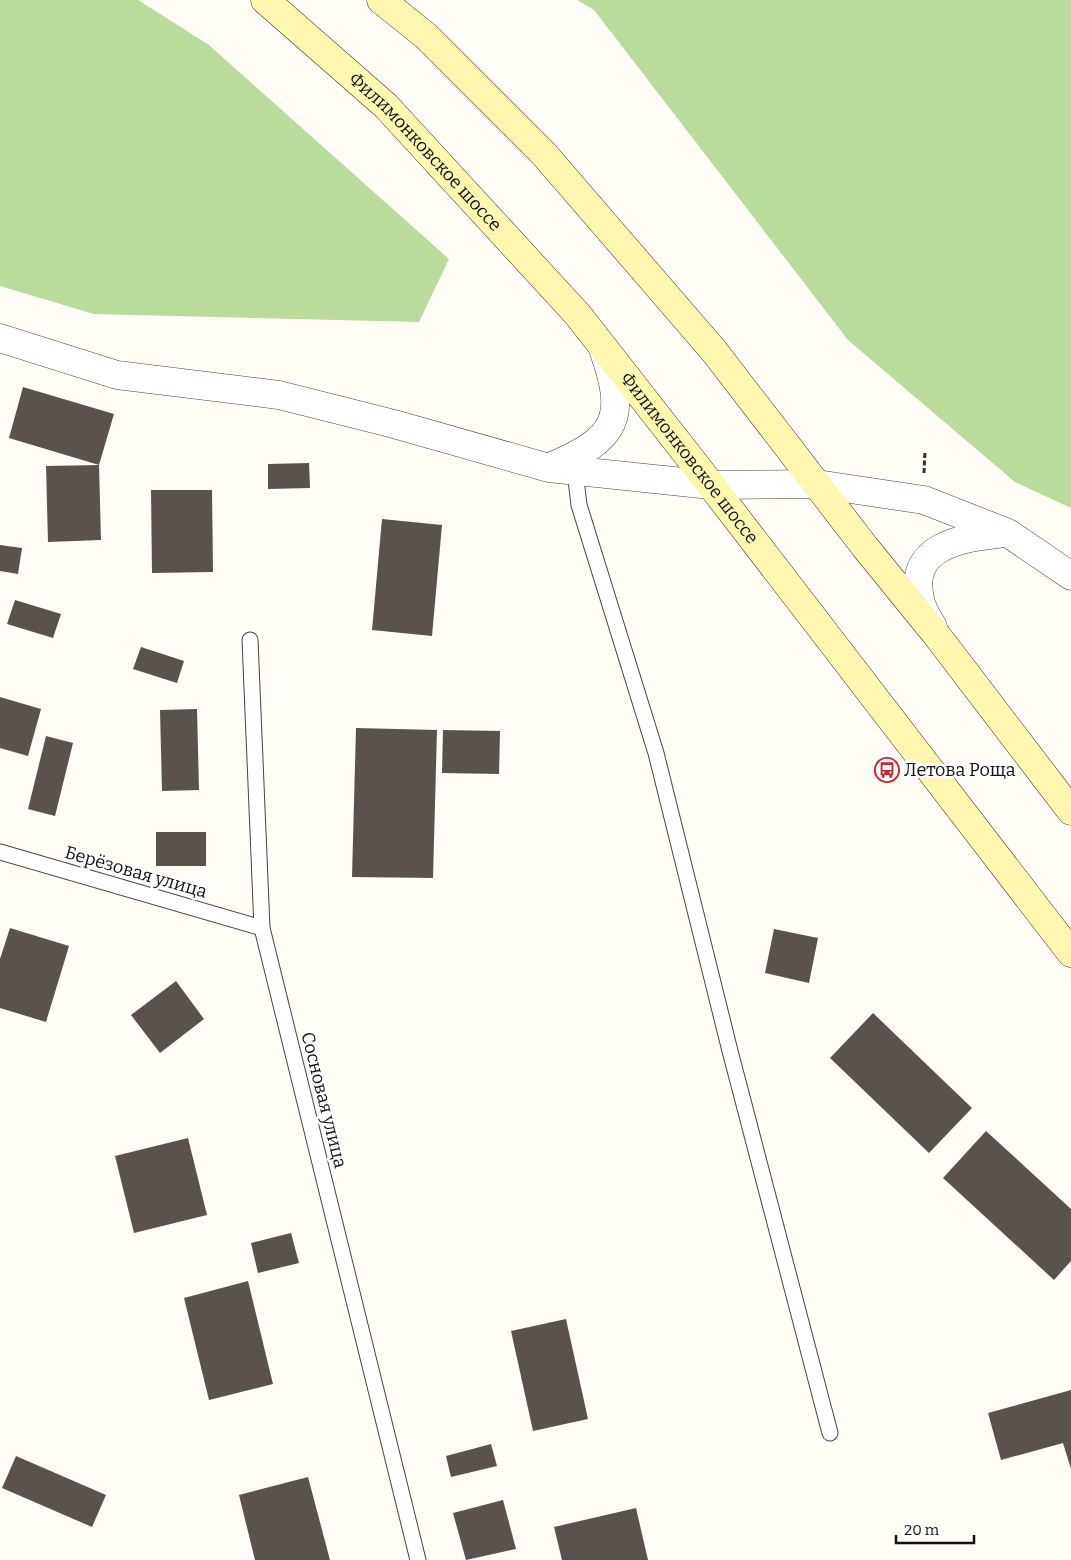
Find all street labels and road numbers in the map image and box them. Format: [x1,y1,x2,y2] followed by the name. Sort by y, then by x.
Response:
[344,68,506,236] street label: Филимонковское шоссе
[616,368,763,548] street label: Филимонковское шоссе
[62,841,210,903] street label: Берёзовая улица
[296,1030,352,1170] street label: Сосновая улица

